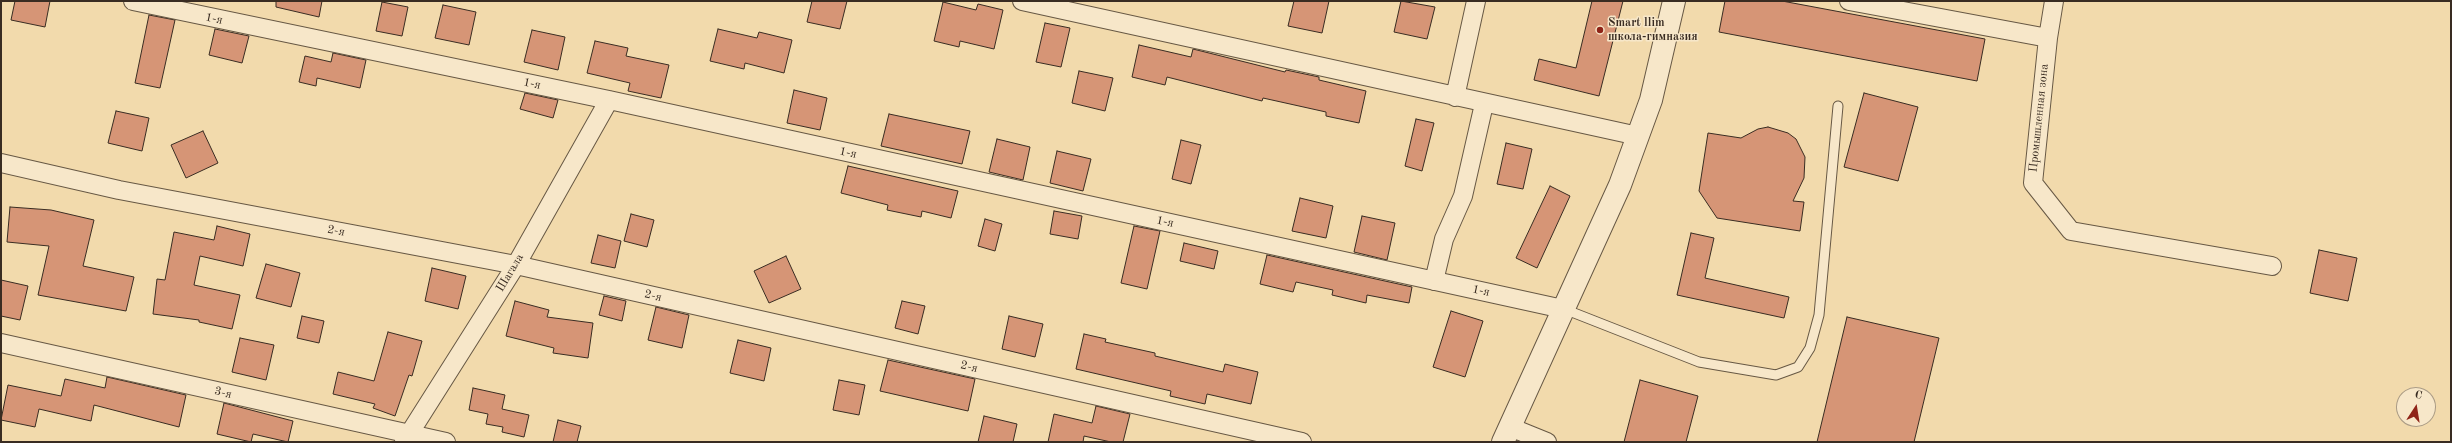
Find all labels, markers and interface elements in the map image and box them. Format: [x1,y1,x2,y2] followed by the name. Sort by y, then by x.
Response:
[204,10,224,28] street label: 1-я
[1608,16,1698,44] place label: Smart llim школа-гимназия
[1595,25,1605,35] marker: Smart llim школа-гимназия
[2026,63,2052,173] street label: Промышленная зона
[522,75,542,93] street label: 1-я
[838,144,858,162] street label: 1-я
[1155,213,1175,231] street label: 1-я
[326,222,346,240] street label: 2-я
[493,251,527,295] street label: Шагала
[1471,282,1491,300] street label: 1-я
[643,287,663,305] street label: 2-я
[959,358,979,376] street label: 2-я
[213,384,233,402] street label: 3-я
[2396,387,2436,427] north arrow
[2414,390,2423,402] text: С

